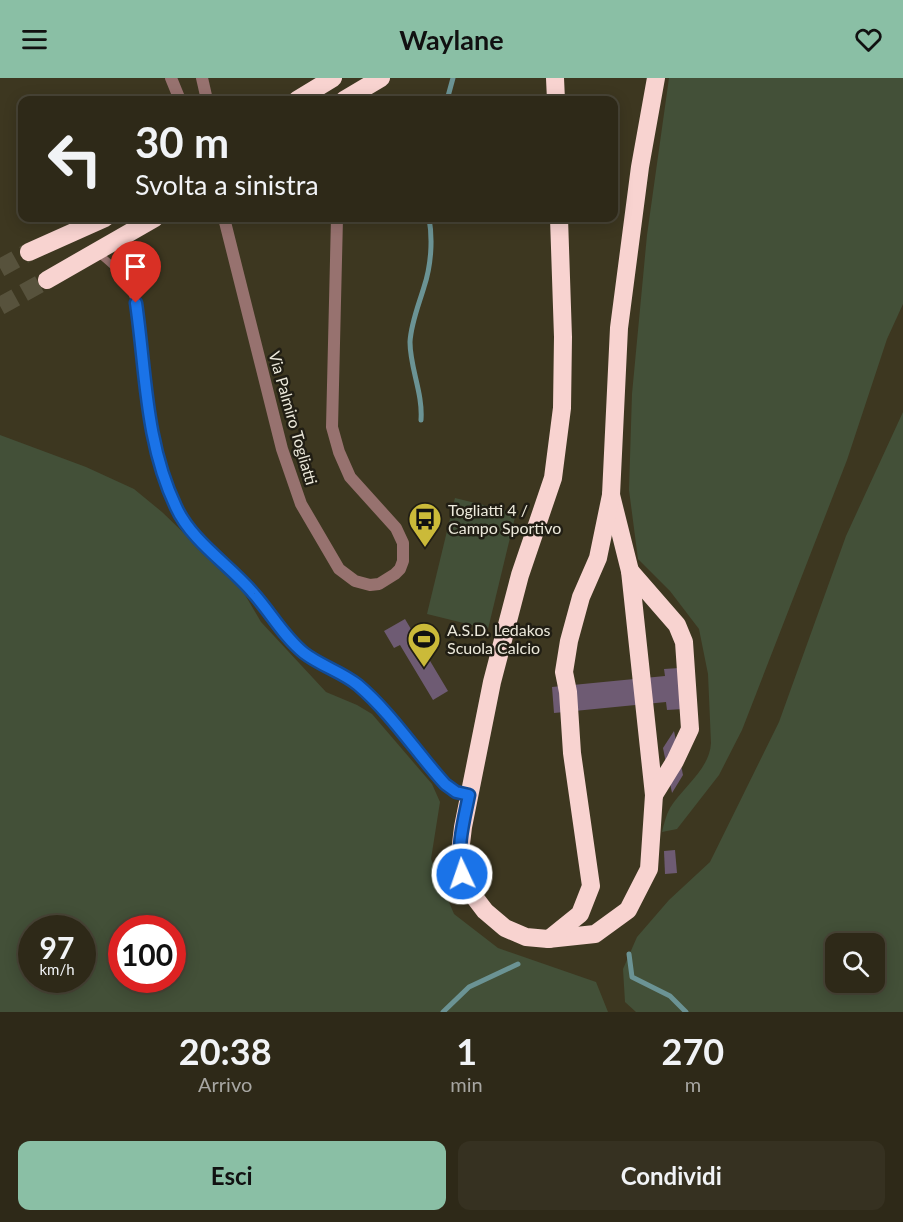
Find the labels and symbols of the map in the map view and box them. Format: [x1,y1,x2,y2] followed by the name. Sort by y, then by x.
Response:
[110,241,161,303] pin
[265,349,322,487] street label: Via Palmiro Togliatti
[448,500,561,537] place label: Togliatti 4 / Campo Sportivo
[407,501,443,548] bus stop icon: Togliatti 4 / Campo Sportivo
[447,620,550,657] place label: A.S.D. Ledakos Scuola Calcio
[406,621,442,668] sports icon: A.S.D. Ledakos Scuola Calcio
[430,842,494,906] position arrow
[108,915,186,993] speed limit sign: 100

